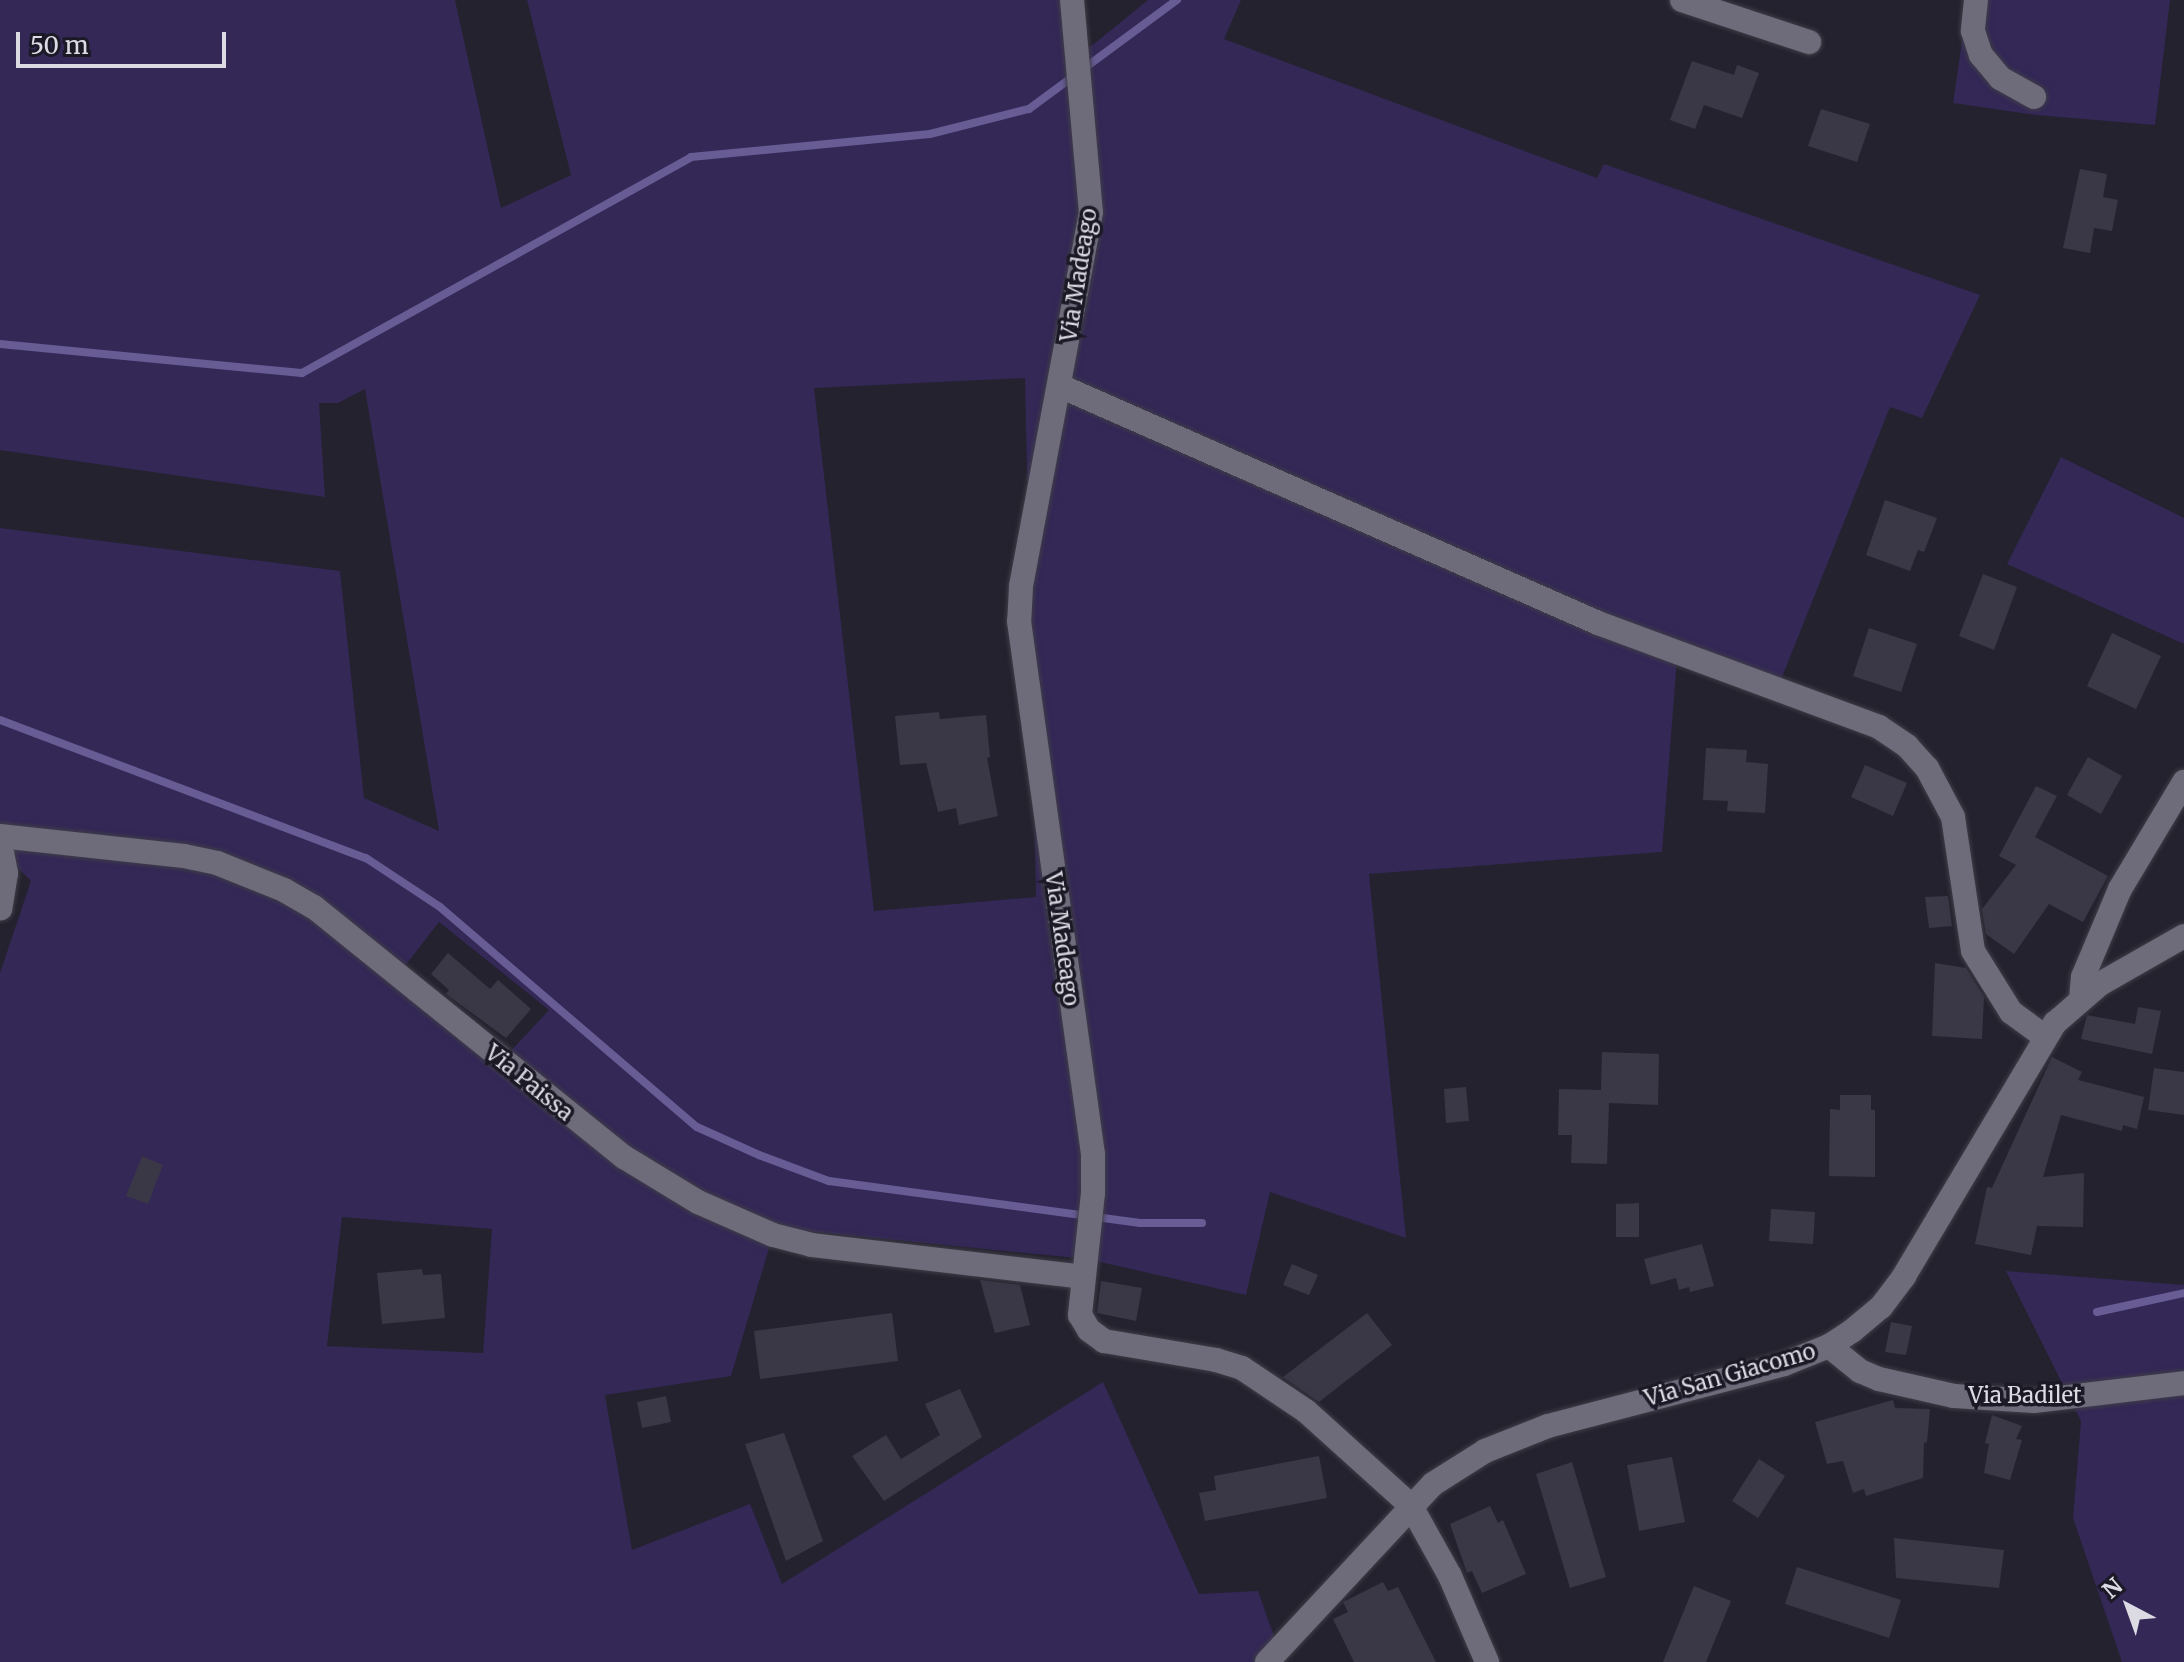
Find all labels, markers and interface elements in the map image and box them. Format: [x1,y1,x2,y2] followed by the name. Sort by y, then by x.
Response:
[20,16,230,66] scale bar
[30,30,89,61] text: 50 m
[1055,206,1103,344] street label: Via Madeago
[1040,870,1084,1008] street label: Via Madeago
[480,1040,578,1126] street label: Via Paissa
[1641,1338,1819,1412] street label: Via San Giacomo
[1968,1383,2082,1409] street label: Via Badilet
[2088,1566,2168,1646] north arrow
[2097,1572,2128,1604] text: N

